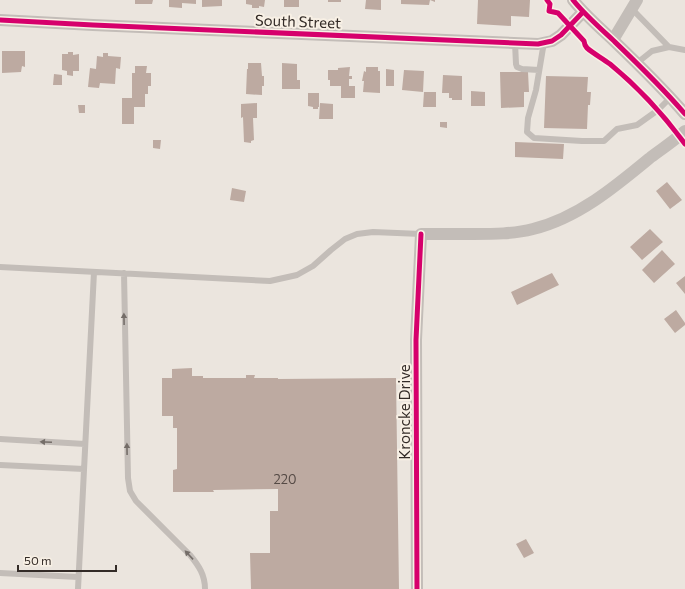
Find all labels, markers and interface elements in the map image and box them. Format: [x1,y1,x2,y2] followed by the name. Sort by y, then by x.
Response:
[255,11,341,31] street label: South Street
[121,313,128,325] one-way arrow
[395,364,413,460] street label: Kroncke Drive
[40,438,52,445] one-way arrow
[124,442,130,455] one-way arrow
[274,471,296,487] house number: 220
[18,547,116,573] scale bar
[185,550,194,560] one-way arrow
[24,553,52,567] text: 50 m

